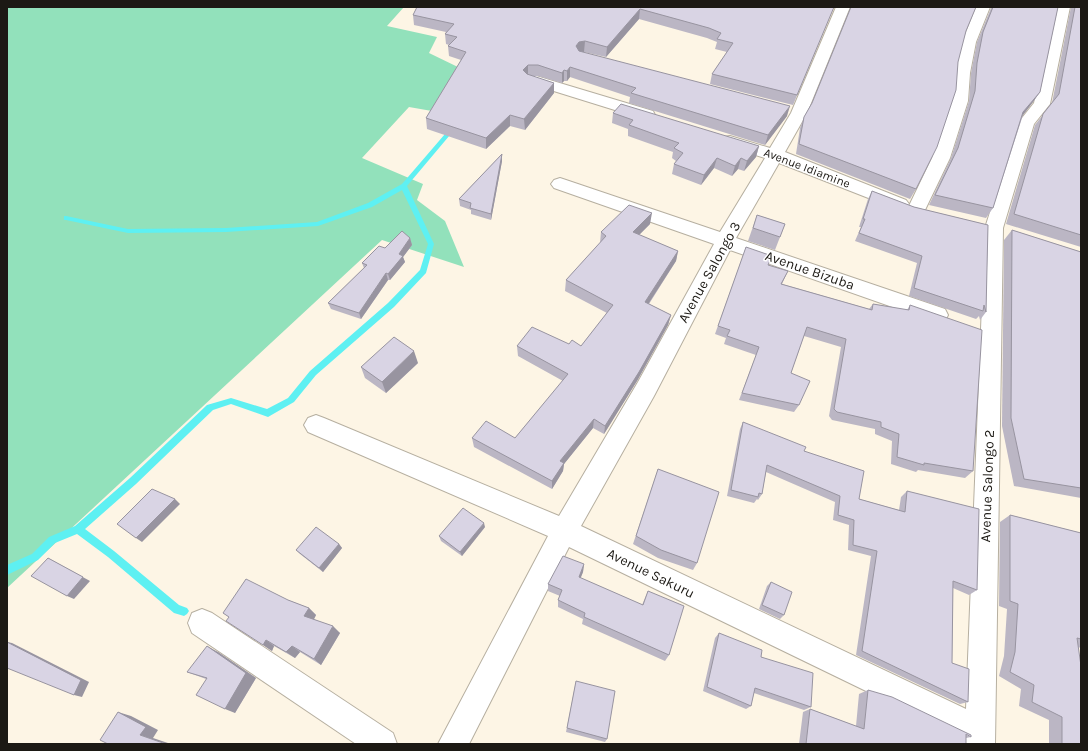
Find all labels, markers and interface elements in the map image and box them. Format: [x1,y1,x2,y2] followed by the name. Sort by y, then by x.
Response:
[762,145,852,191] street label: Avenue Idiamine
[675,219,744,326] street label: Avenue Salongo 3
[763,247,857,294] street label: Avenue Bizuba
[977,429,998,543] street label: Avenue Salongo 2
[604,545,697,602] street label: Avenue Sakuru

